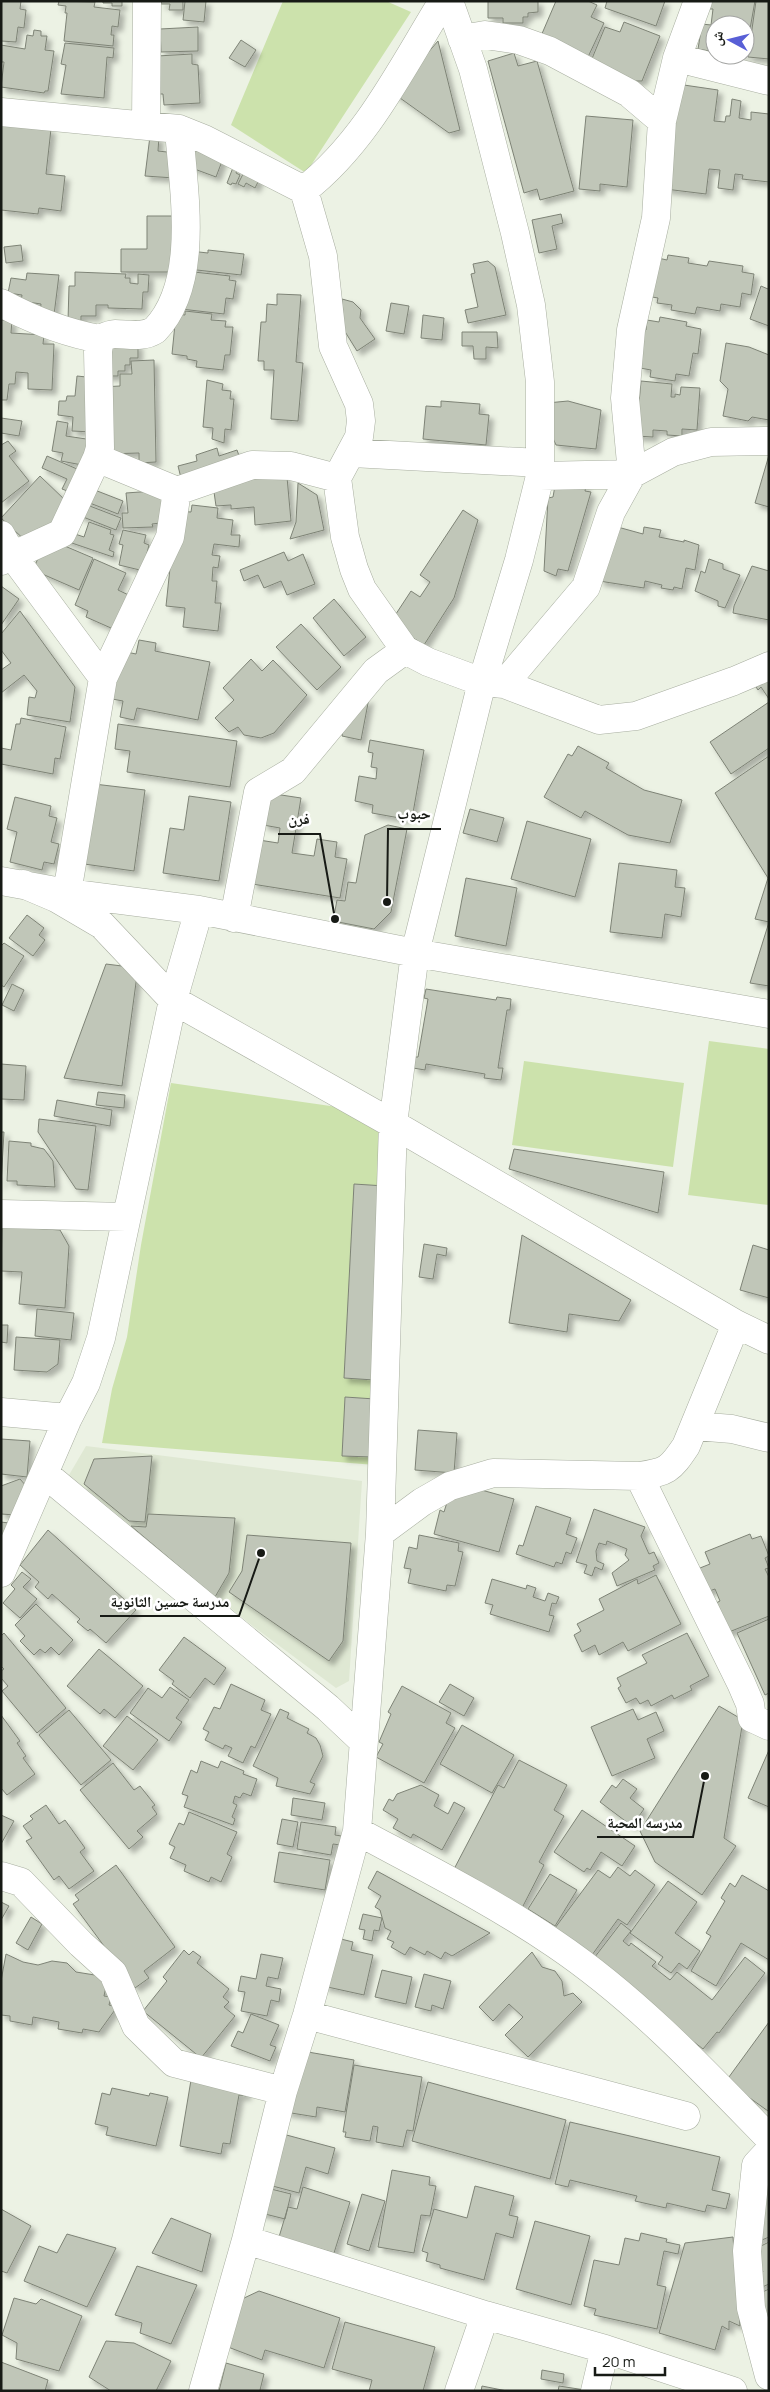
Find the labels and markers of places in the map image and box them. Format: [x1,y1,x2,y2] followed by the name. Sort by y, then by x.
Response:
[388,799,441,829] callout: حبوب
[278,804,320,834] callout: فرن
[100,1586,239,1616] callout: مدرسة حسين الثانوية
[597,1807,693,1837] callout: مدرسه المحبة

